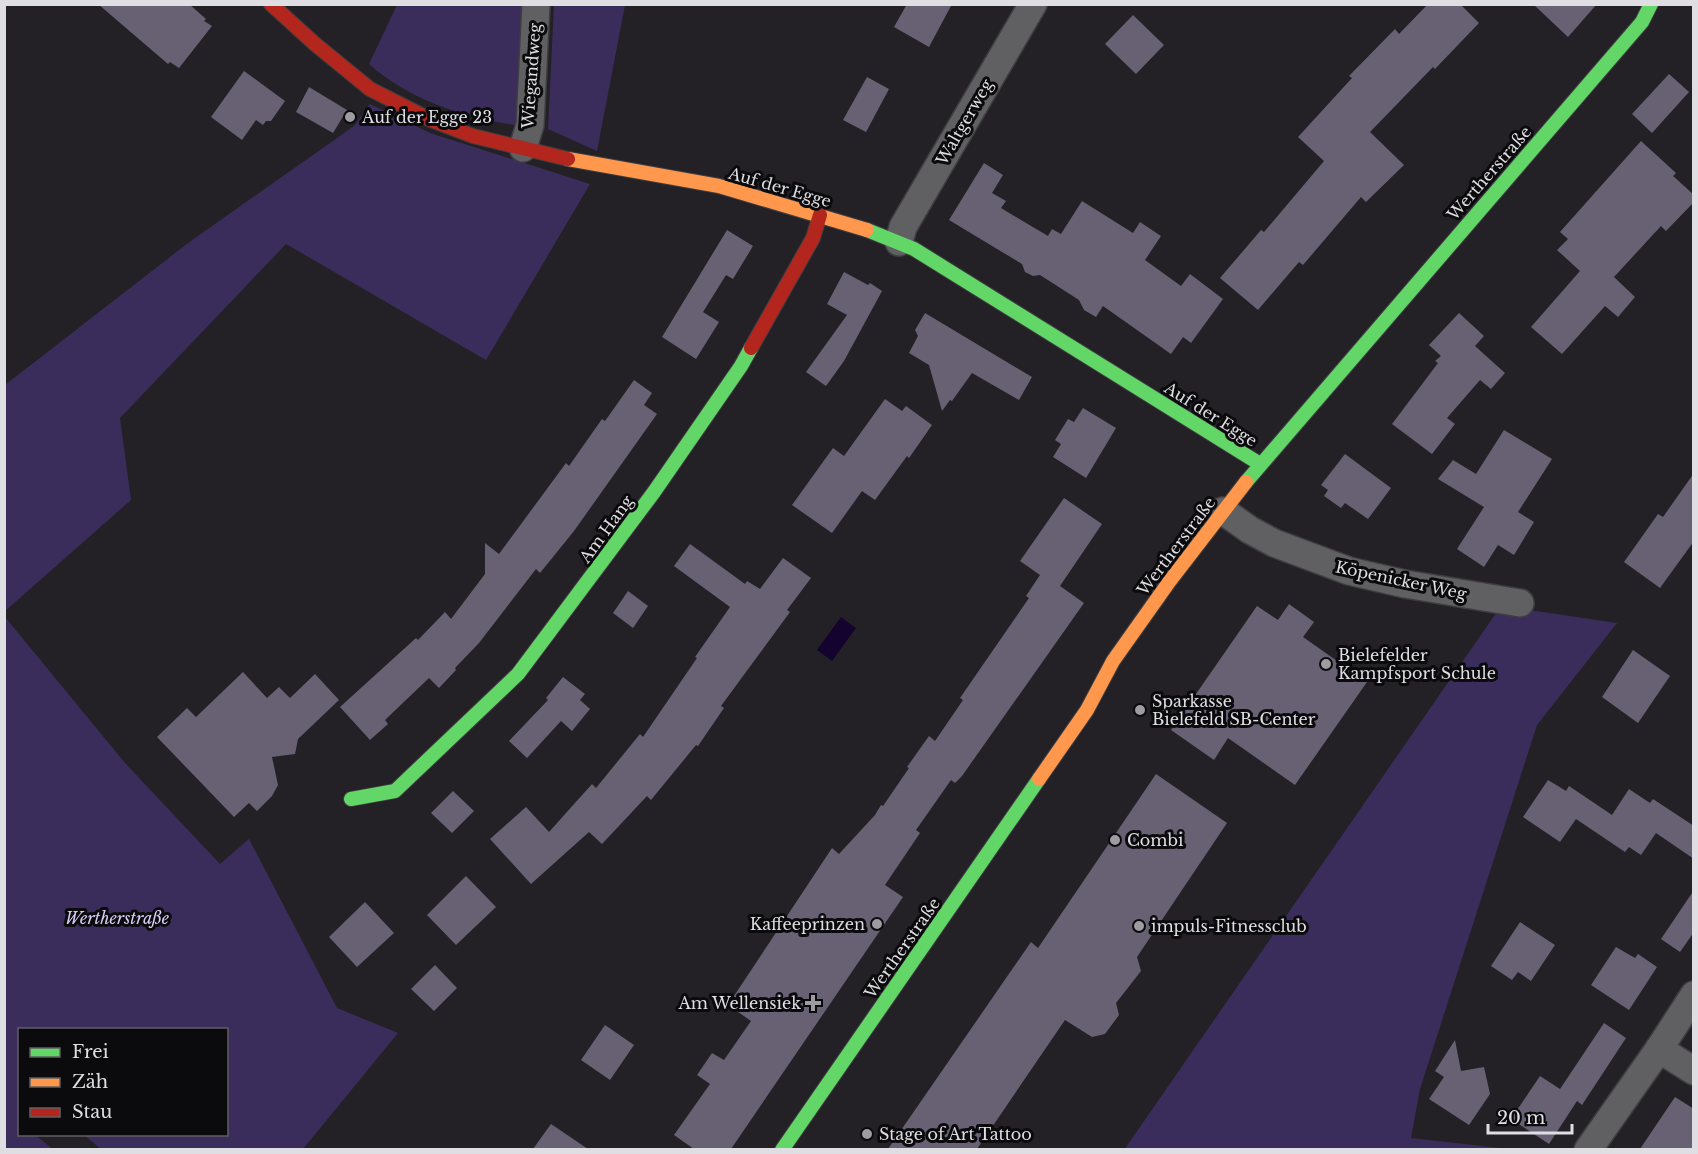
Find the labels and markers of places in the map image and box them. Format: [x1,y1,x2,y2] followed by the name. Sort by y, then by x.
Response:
[361,107,492,127] place label: Auf der Egge 23
[343,110,357,124] marker: Auf der Egge 23
[1338,645,1496,683] place label: Bielefelder Kampfsport Schule
[1319,657,1333,671] marker: Bielefelder Kampfsport Schule
[1152,691,1316,729] place label: Sparkasse Bielefeld SB-Center
[1133,703,1147,717] marker: Sparkasse Bielefeld SB-Center
[1127,830,1184,850] place label: Combi
[1108,833,1122,847] marker: Combi
[750,914,865,934] place label: Kaffeeprinzen
[1151,916,1307,936] place label: impuls-Fitnessclub
[870,917,884,931] marker: Kaffeeprinzen
[1132,919,1146,933] marker: impuls-Fitnessclub
[677,993,801,1013] place label: Am Wellensiek
[806,996,820,1010] marker: Am Wellensiek
[879,1124,1032,1144] place label: Stage of Art Tattoo
[860,1127,874,1141] marker: Stage of Art Tattoo

